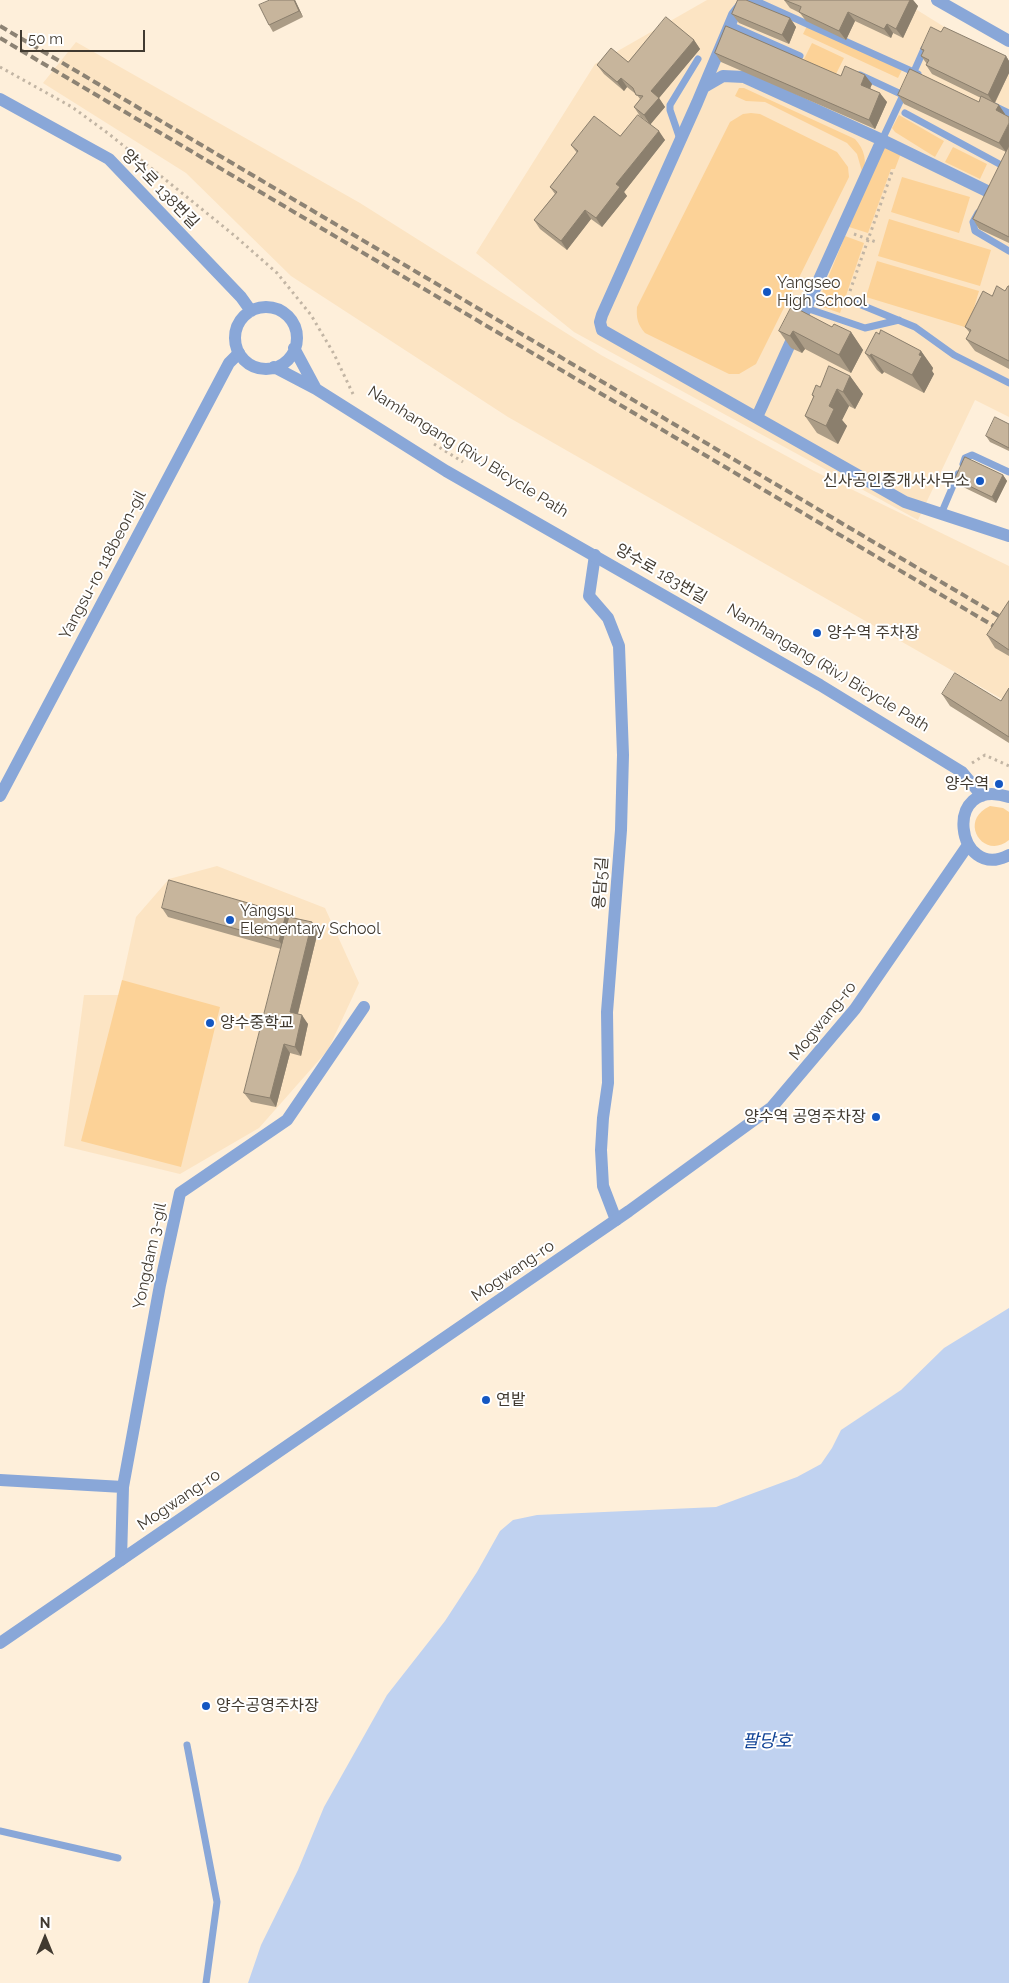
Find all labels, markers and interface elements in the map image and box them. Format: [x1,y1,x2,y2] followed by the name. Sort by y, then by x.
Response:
[22,20,148,52] scale bar
[28,30,63,48] text: 50 m
[117,145,203,233] street label: 양수로 138번길
[777,273,867,311] place label: Yangseo High School
[761,286,773,298] marker: Yangseo High School
[364,382,572,522] street label: Namhangang (Riv.) Bicycle Path
[823,471,970,491] place label: 신사공인중개사사무소
[974,475,986,487] marker: 신사공인중개사사무소
[56,487,150,643] street label: Yangsu-ro 118beon-gil
[612,540,710,608] street label: 양수로 183번길
[723,600,933,736] street label: Namhangang (Riv.) Bicycle Path
[827,623,919,643] place label: 양수역 주차장
[811,627,823,639] marker: 양수역 주차장
[945,774,989,794] place label: 양수역
[993,778,1005,790] marker: 양수역
[590,856,612,910] street label: 용담5길
[240,901,380,939] place label: Yangsu Elementary School
[224,914,236,926] marker: Yangsu Elementary School
[785,978,861,1064] street label: Mogwang-ro
[220,1013,294,1033] place label: 양수중학교
[204,1017,216,1029] marker: 양수중학교
[744,1107,866,1127] place label: 양수역 공영주차장
[870,1111,882,1123] marker: 양수역 공영주차장
[129,1201,171,1311] street label: Yongdam 3-gil
[468,1236,558,1306] street label: Mogwang-ro
[496,1390,525,1410] place label: 연밭
[480,1394,492,1406] marker: 연밭
[134,1465,224,1535] street label: Mogwang-ro
[216,1696,319,1716] place label: 양수공영주차장
[200,1700,212,1712] marker: 양수공영주차장
[742,1731,792,1753] water label: 팔당호
[20,1913,70,1963] north arrow
[40,1915,50,1931] text: N

